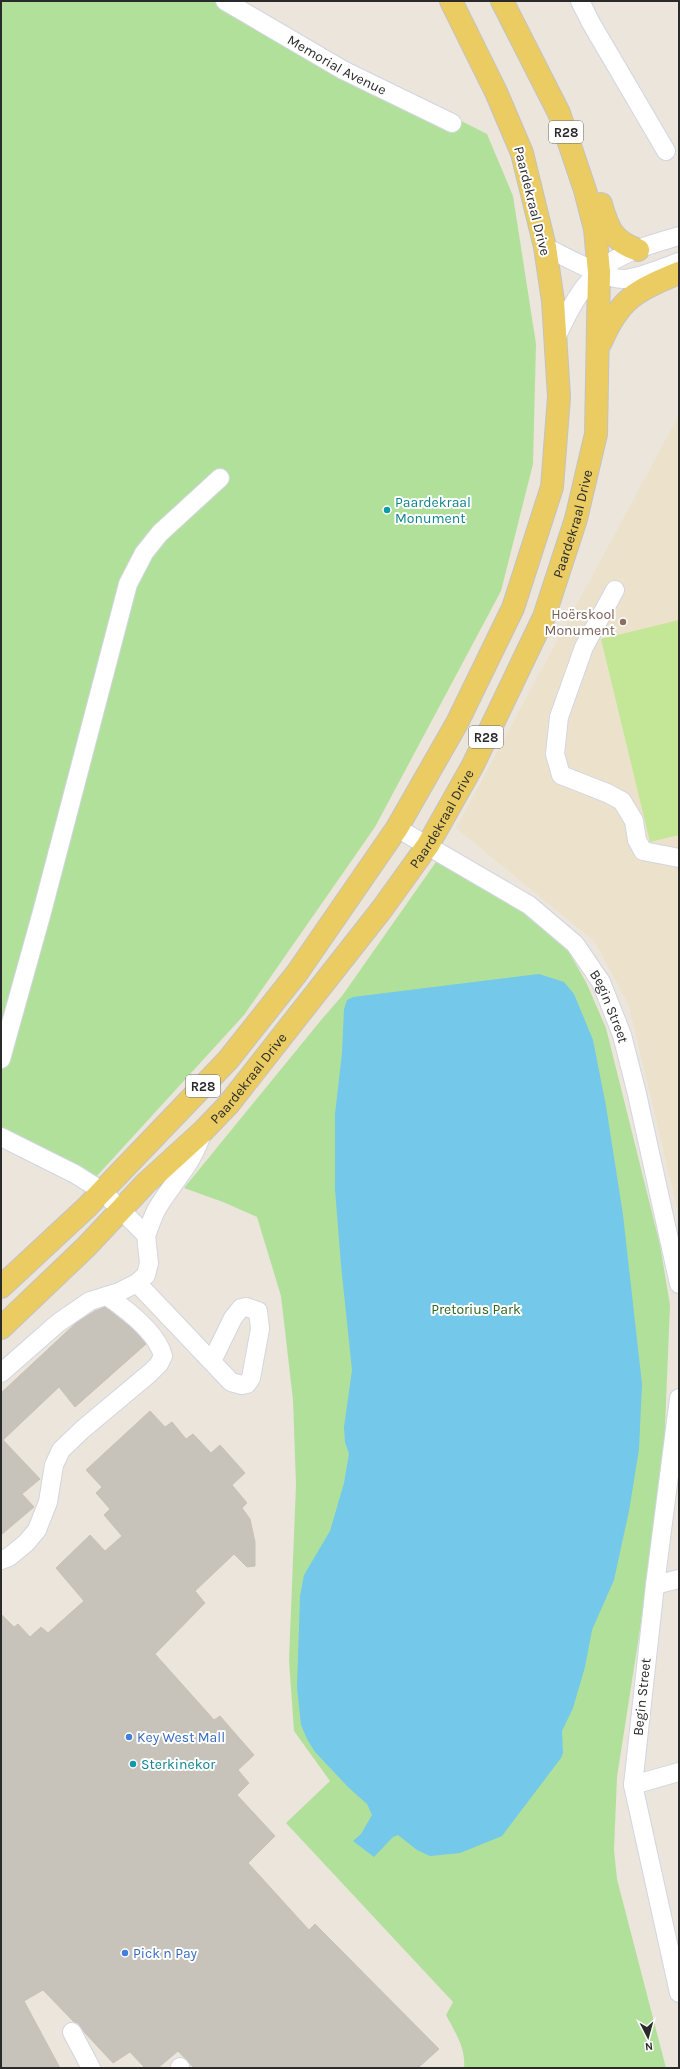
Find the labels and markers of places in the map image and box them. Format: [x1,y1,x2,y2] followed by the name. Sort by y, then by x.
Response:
[395,494,471,527] place label: Paardekraal Monument
[382,505,392,515] marker: Paardekraal Monument
[545,606,615,639] place label: Hoërskool Monument
[618,617,628,627] marker: Hoërskool Monument
[137,1729,225,1746] place label: Key West Mall
[124,1732,134,1742] marker: Key West Mall
[141,1756,216,1773] place label: Sterkinekor
[128,1759,138,1769] marker: Sterkinekor
[133,1945,198,1962] place label: Pick n Pay
[120,1948,130,1958] marker: Pick n Pay

